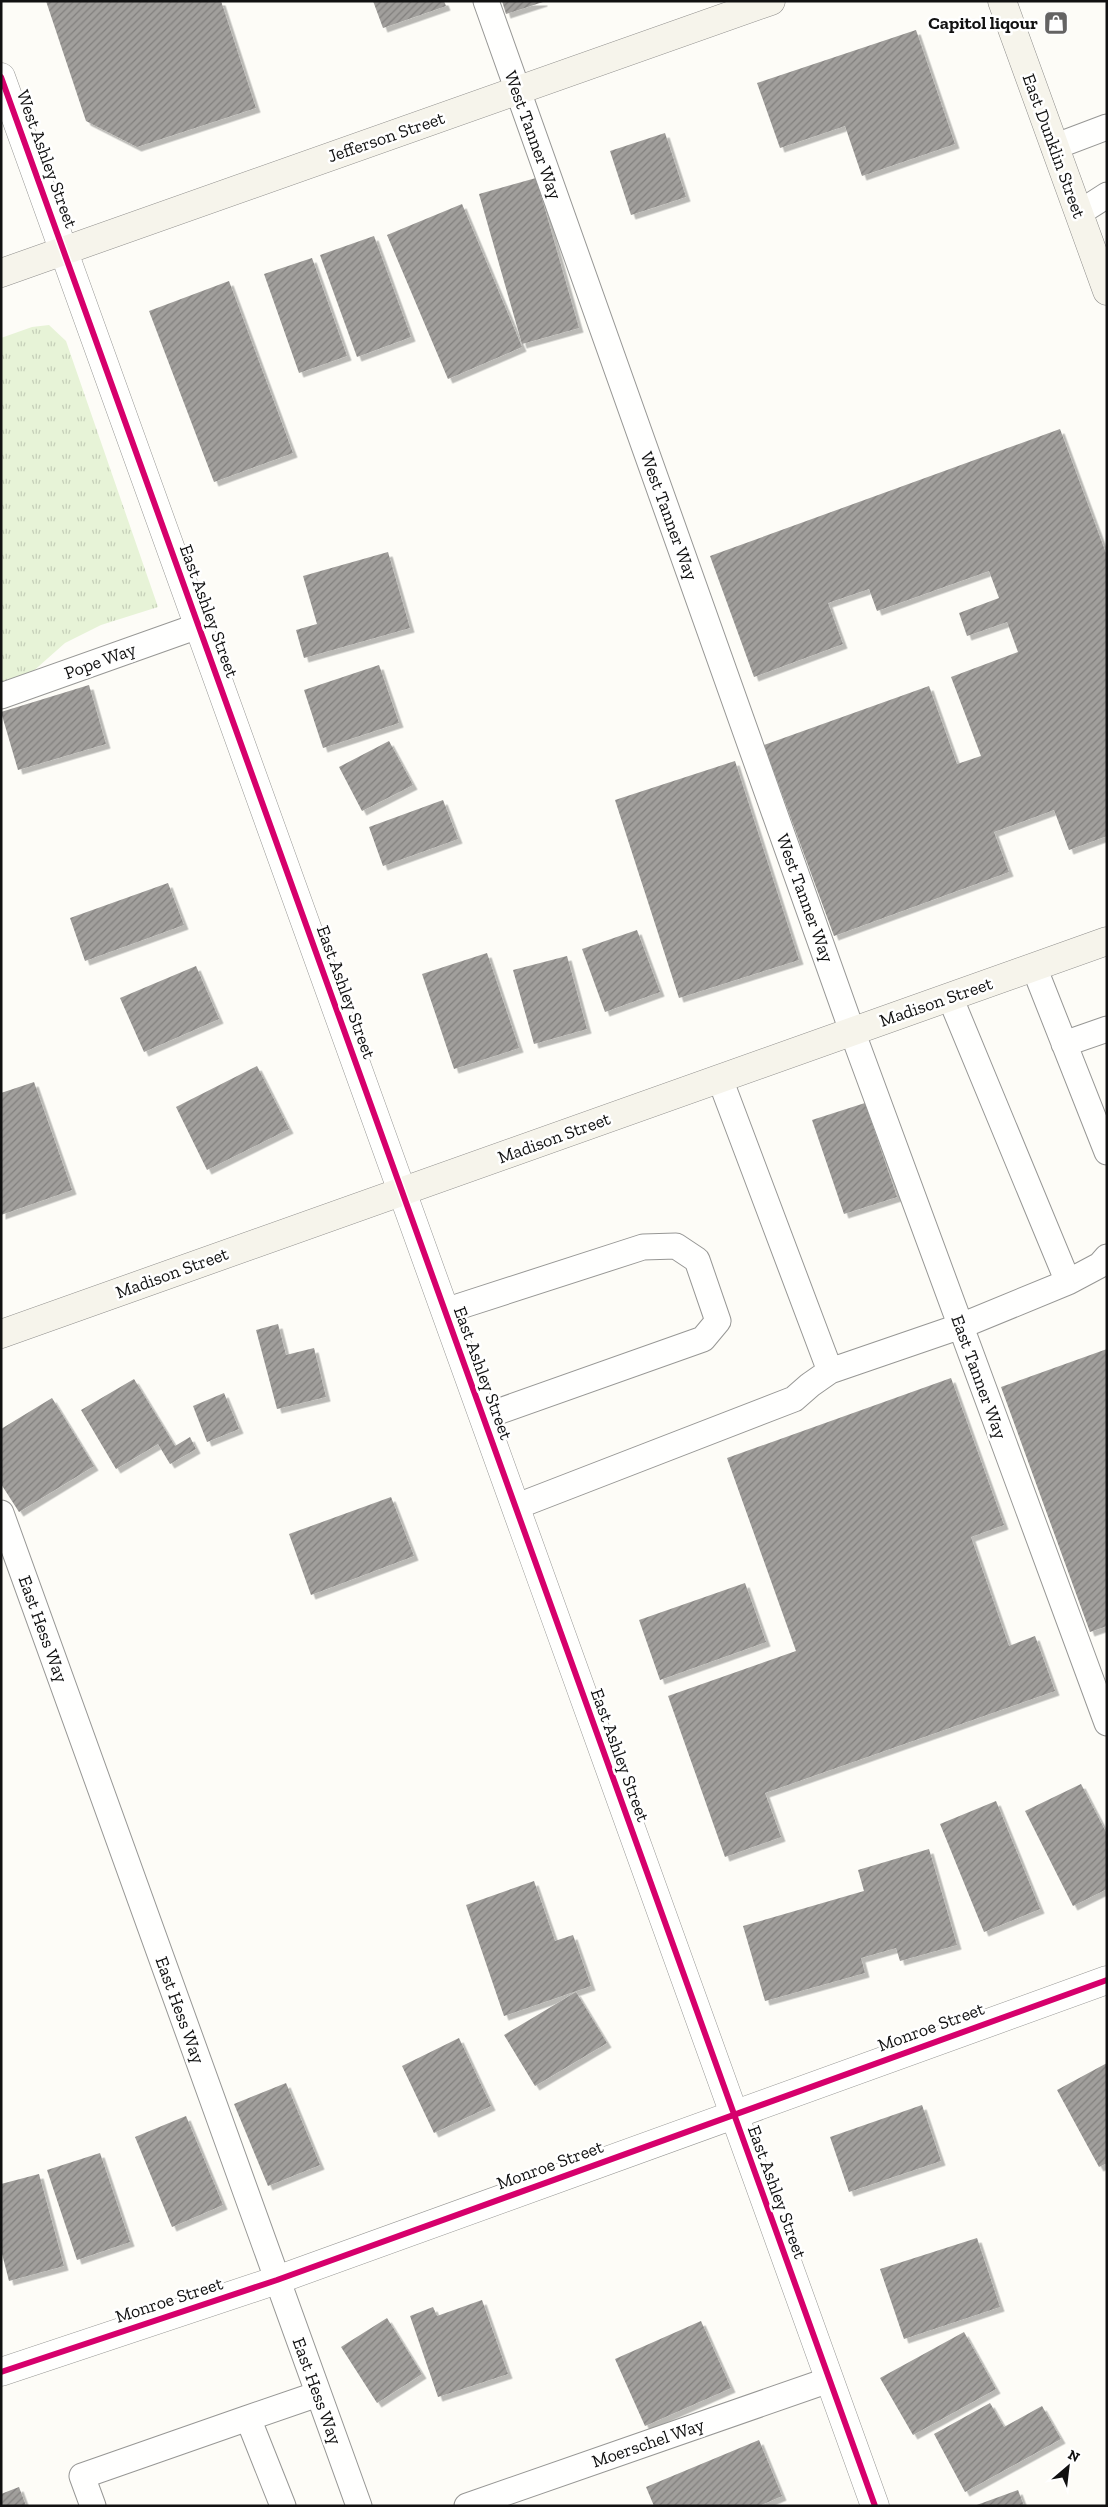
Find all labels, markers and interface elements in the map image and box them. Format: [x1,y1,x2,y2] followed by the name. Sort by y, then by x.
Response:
[1043,10,1069,36] shop icon: Capitol liqour
[928,12,1038,34] place label: Capitol liqour
[499,68,567,203] street label: West Tanner Way
[1018,71,1090,222] street label: East Dunklin Street
[12,87,82,231] street label: West Ashley Street
[325,107,448,167] street label: Jefferson Street
[635,449,703,584] street label: West Tanner Way
[175,541,243,681] street label: East Ashley Street
[61,638,140,684] street label: Pope Way
[771,831,839,966] street label: West Tanner Way
[312,922,380,1062] street label: East Ashley Street
[877,972,996,1032] street label: Madison Street
[495,1107,614,1169] street label: Madison Street
[113,1242,232,1304] street label: Madison Street
[449,1303,517,1443] street label: East Ashley Street
[946,1312,1012,1443] street label: East Tanner Way
[13,1572,73,1686] street label: East Hess Way
[586,1685,654,1825] street label: East Ashley Street
[150,1953,210,2067] street label: East Hess Way
[875,1997,988,2056] street label: Monroe Street
[743,2122,811,2262] street label: East Ashley Street
[494,2135,607,2194] street label: Monroe Street
[112,2272,226,2328] street label: Monroe Street
[287,2334,347,2448] street label: East Hess Way
[589,2413,708,2472] street label: Moerschel Way
[1043,2442,1093,2492] north arrow
[1065,2446,1083,2466] text: N

